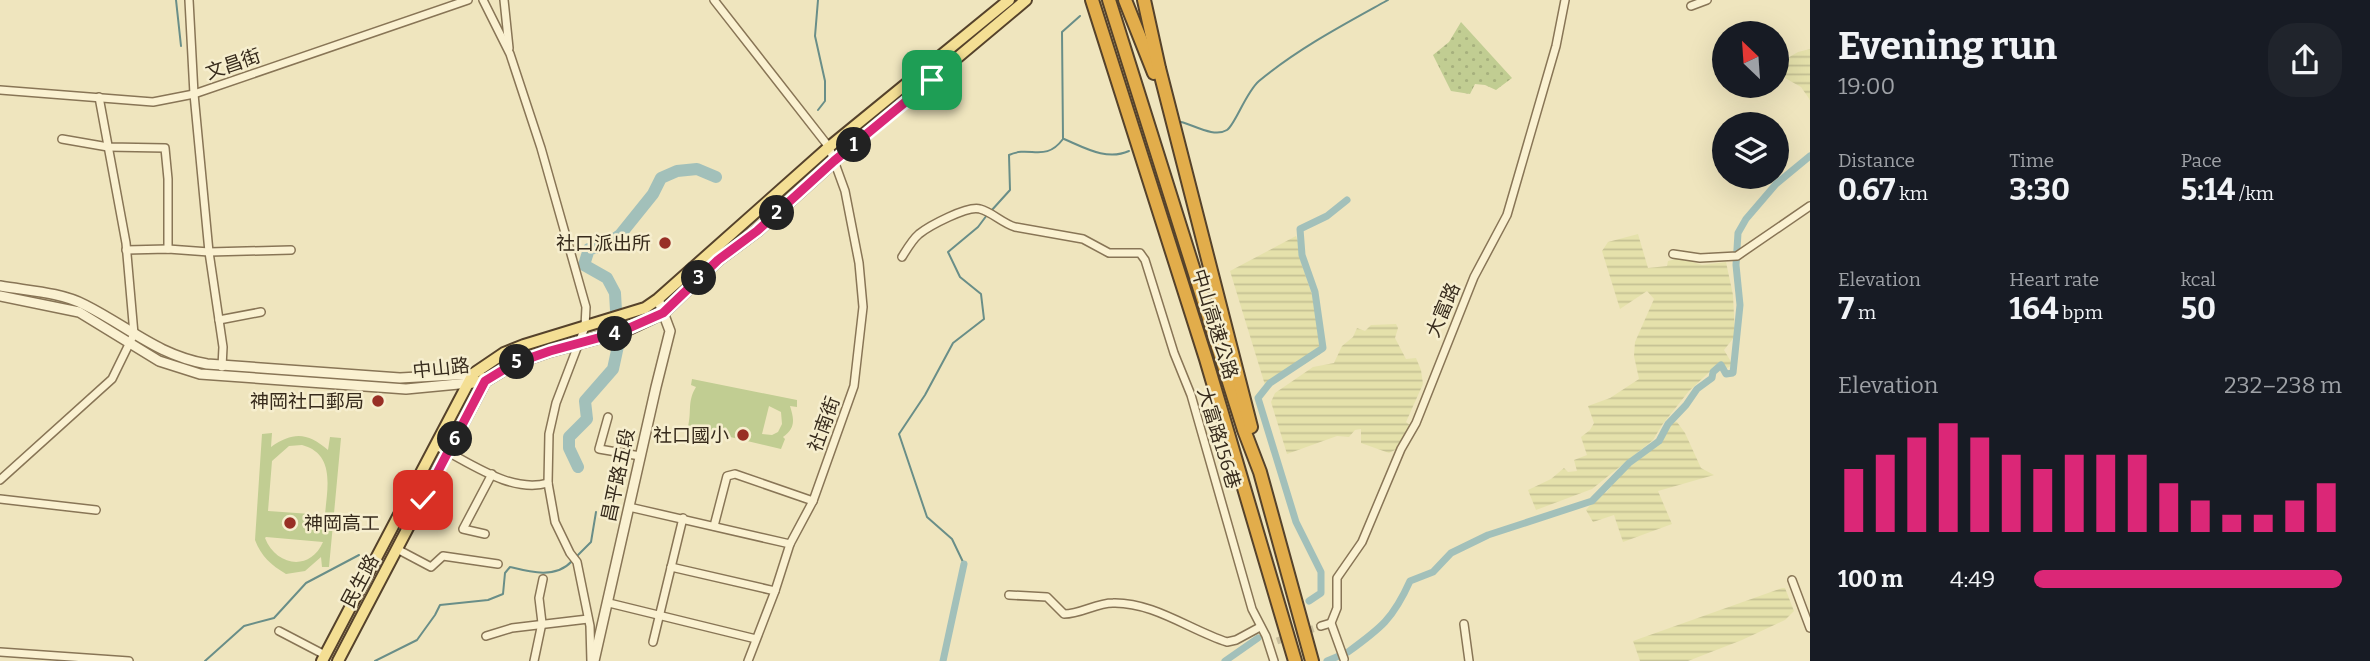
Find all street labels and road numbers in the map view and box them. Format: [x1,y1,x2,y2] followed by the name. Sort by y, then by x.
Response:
[202,44,264,84] street label: 文昌街
[1187,266,1243,382] street label: 中山高速公路
[1421,279,1465,341] street label: 大富路
[411,354,471,382] street label: 中山路
[1193,384,1245,492] street label: 大富路156巷
[803,393,845,455] street label: 社南街
[597,426,639,524] street label: 昌平路五段
[336,550,384,612] street label: 民生路

